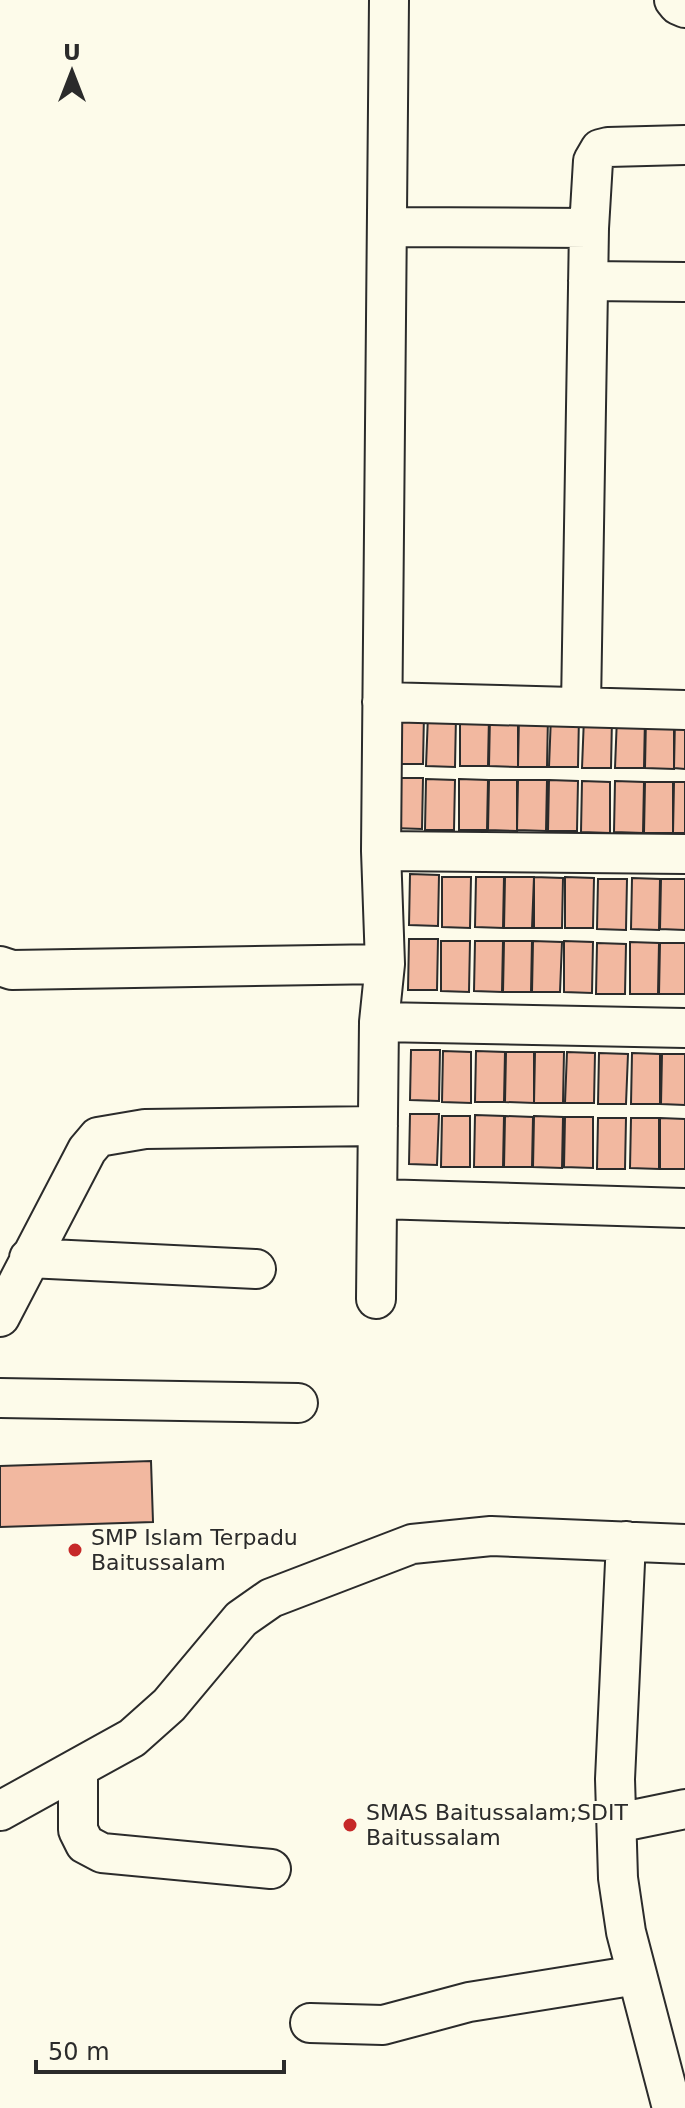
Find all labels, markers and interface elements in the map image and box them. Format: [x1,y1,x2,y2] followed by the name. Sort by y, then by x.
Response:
[32,32,112,112] north arrow
[63,40,81,65] text: U
[91,1525,298,1575] place label: SMP Islam Terpadu Baitussalam
[66,1541,84,1559] marker: SMP Islam Terpadu Baitussalam
[366,1800,628,1850] place label: SMAS Baitussalam;SDIT Baitussalam
[341,1816,359,1834] marker: SMAS Baitussalam;SDIT Baitussalam
[36,2024,284,2074] scale bar
[48,2038,110,2066] text: 50 m

